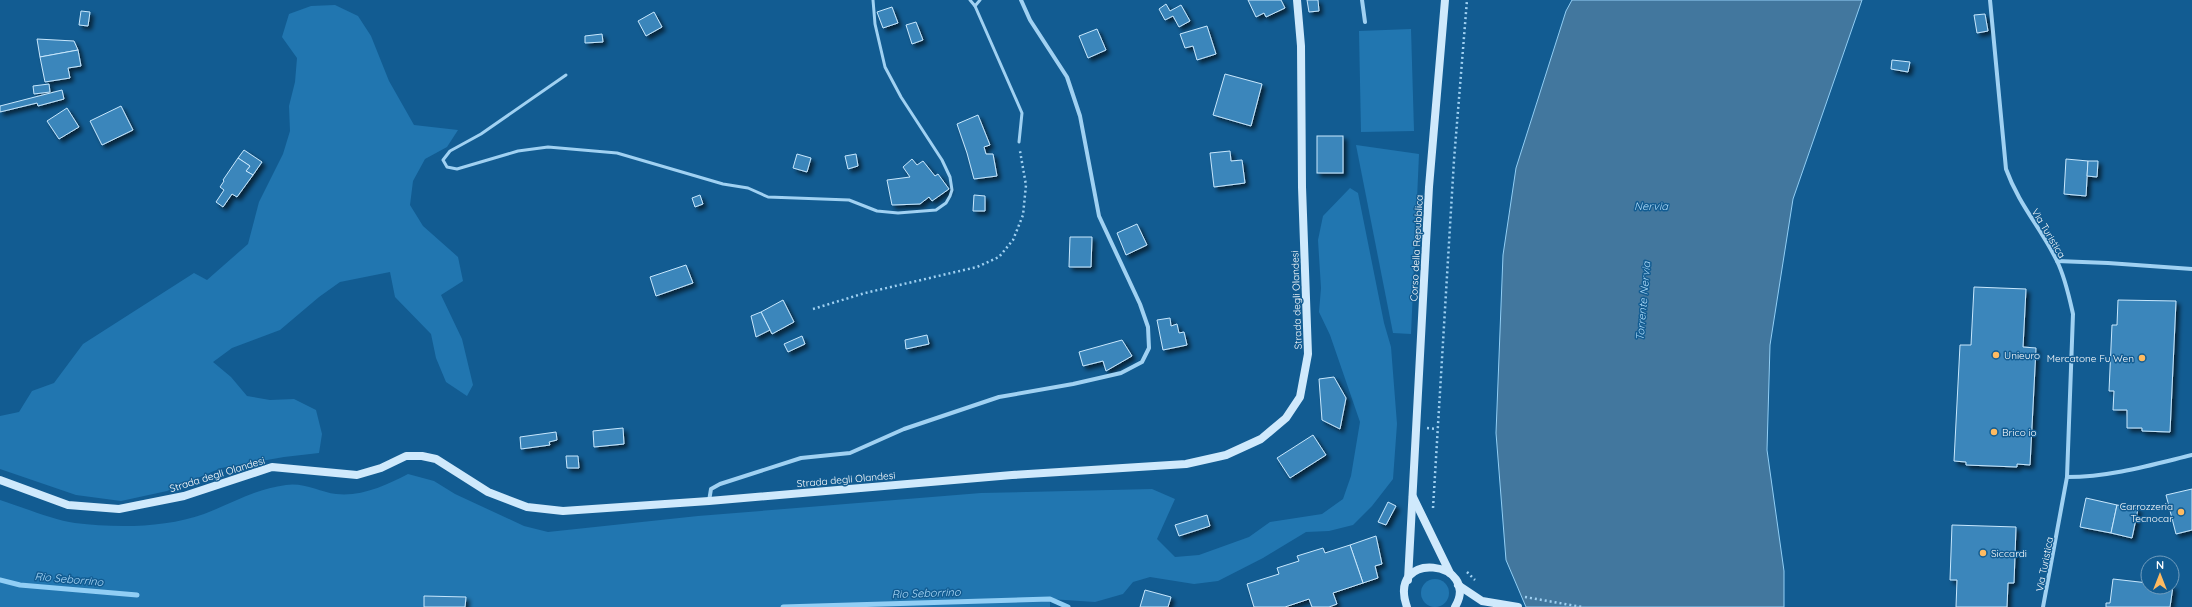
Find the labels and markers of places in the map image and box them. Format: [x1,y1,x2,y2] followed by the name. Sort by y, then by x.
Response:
[2004,349,2040,362] place label: Unieuro
[1991,350,2001,360] marker: Unieuro
[2047,352,2134,365] place label: Mercatone Fu Wen
[2137,353,2147,363] marker: Mercatone Fu Wen
[2002,426,2037,439] place label: Brico io
[1989,427,1999,437] marker: Brico io
[2120,500,2173,525] place label: Carrozzeria Tecnocar
[2176,507,2186,517] marker: Carrozzeria Tecnocar
[1991,547,2027,560] place label: Siccardi
[1978,548,1988,558] marker: Siccardi

